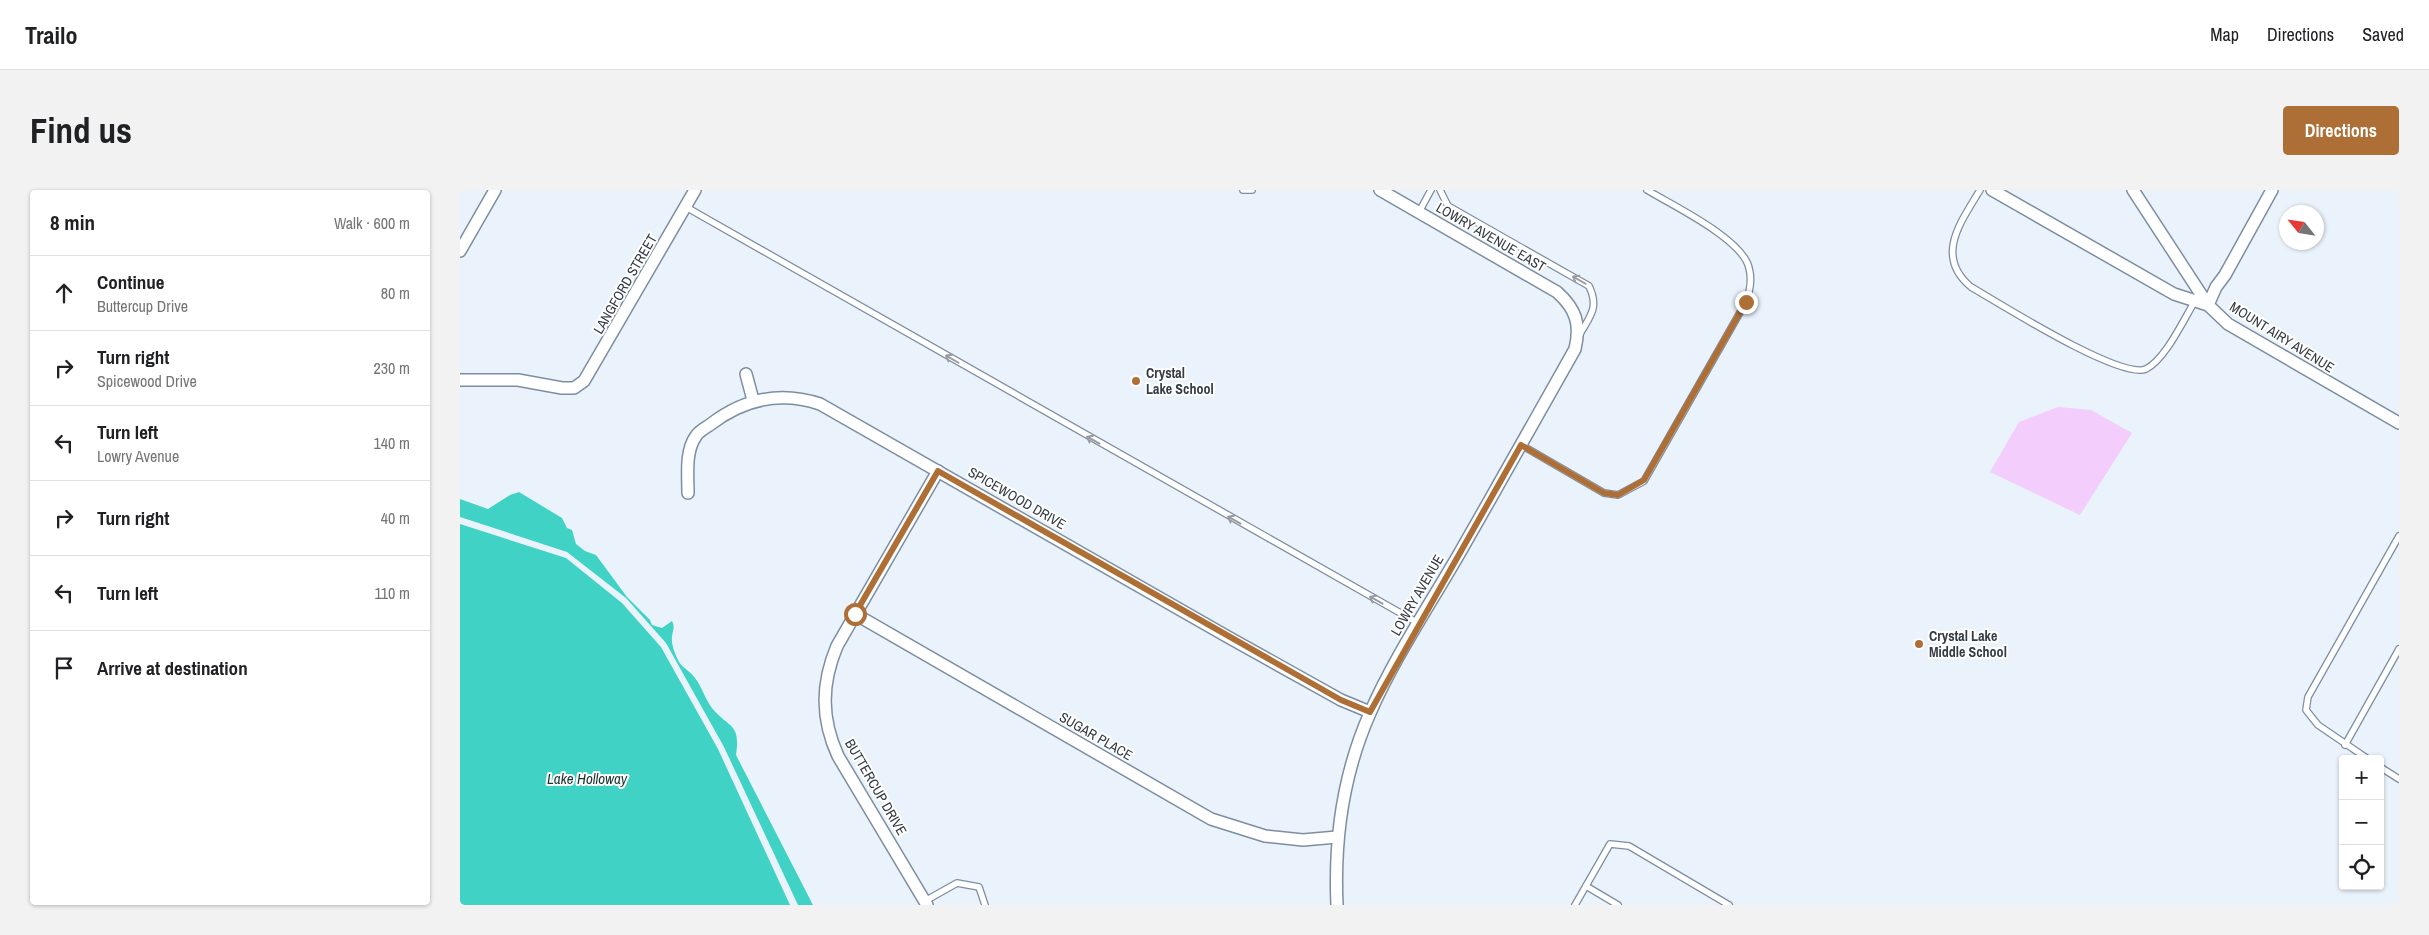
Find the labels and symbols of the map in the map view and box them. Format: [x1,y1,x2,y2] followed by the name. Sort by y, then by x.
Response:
[1433,198,1549,276] street label: LOWRY AVENUE EAST
[2279,205,2324,250] north arrow
[589,231,661,337] street label: LANGFORD STREET
[1572,275,1586,285] one-way arrow
[1735,291,1758,314] route end
[2226,298,2338,376] street label: MOUNT AIRY AVENUE
[945,354,959,364] one-way arrow
[1146,364,1214,398] place label: Crystal Lake School
[1130,375,1142,387] marker: Crystal Lake School
[1085,435,1100,445] one-way arrow
[965,463,1069,533] street label: SPICEWOOD DRIVE
[1228,514,1242,524] one-way arrow
[1387,551,1447,639] street label: LOWRY AVENUE
[1369,594,1383,604] one-way arrow
[844,603,867,626] route start
[1929,627,2007,661] place label: Crystal Lake Middle School
[1913,638,1925,650] marker: Crystal Lake Middle School
[1056,708,1136,764] street label: SUGAR PLACE
[841,736,911,838] street label: BUTTERCUP DRIVE
[547,768,628,789] water label: Lake Holloway

